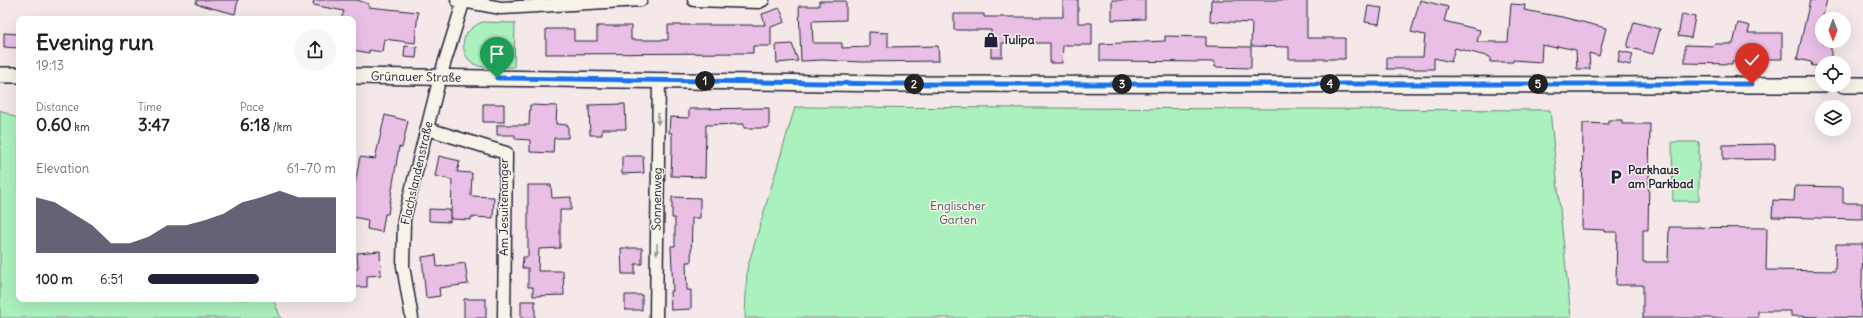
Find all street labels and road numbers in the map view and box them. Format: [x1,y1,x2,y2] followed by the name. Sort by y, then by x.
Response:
[371,68,461,85] street label: Grünauer Straße
[397,120,436,226] street label: Flachslandenstraße
[496,158,511,256] street label: Am Jesuitenanger
[648,167,665,231] street label: Sonnenweg

